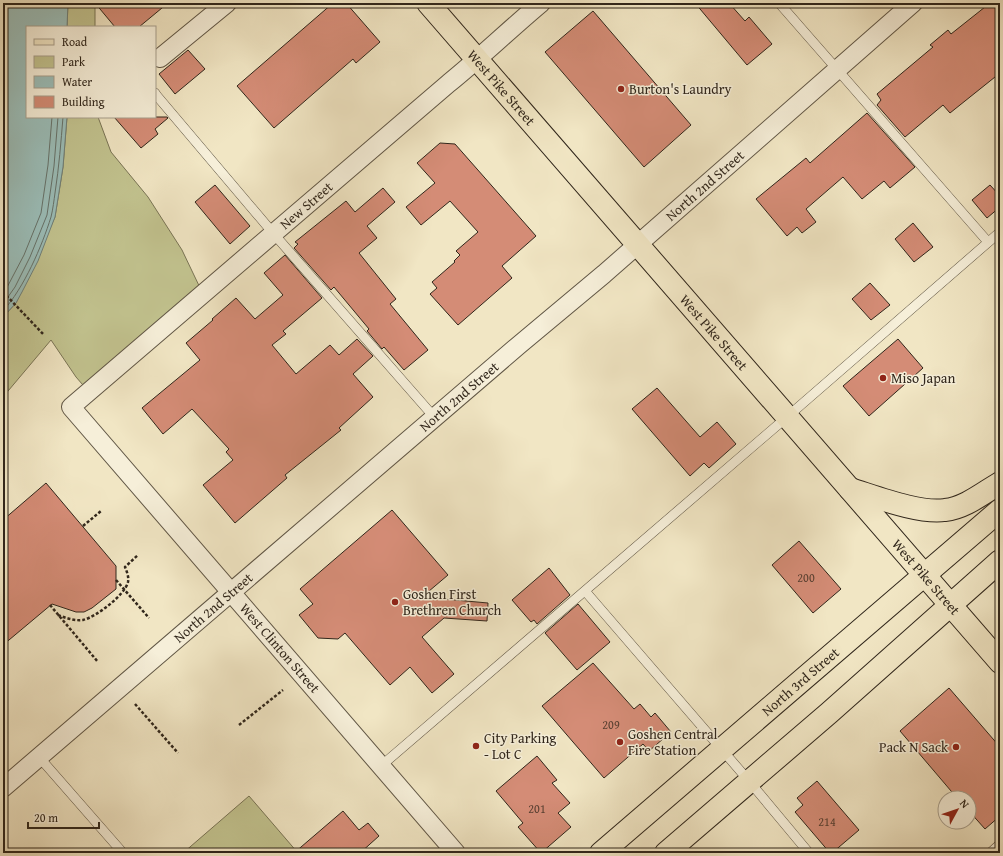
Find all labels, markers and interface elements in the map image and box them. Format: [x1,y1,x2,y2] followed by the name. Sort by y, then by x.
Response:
[26,26,156,118] legend
[62,33,88,50] text: Road
[463,45,540,130] street label: West Pike Street
[62,53,86,70] text: Park
[62,73,92,90] text: Water
[629,79,732,99] place label: Burton's Laundry
[616,84,626,94] marker: Burton's Laundry
[62,93,105,110] text: Building
[661,145,749,226] street label: North 2nd Street
[275,177,337,234] street label: New Street
[675,290,753,375] street label: West Pike Street
[415,357,503,436] street label: North 2nd Street
[891,368,955,388] place label: Miso Japan
[878,373,888,383] marker: Miso Japan
[887,535,965,619] street label: West Pike Street
[169,568,257,647] street label: North 2nd Street
[797,569,815,586] house number: 200
[403,584,502,620] place label: Goshen First Brethren Church
[390,597,400,607] marker: Goshen First Brethren Church
[235,599,325,697] street label: West Clinton Street
[757,643,844,721] street label: North 3rd Street
[602,716,620,733] house number: 209
[628,724,718,760] place label: Goshen Central Fire Station
[484,728,556,764] place label: City Parking - Lot C
[615,737,625,747] marker: Goshen Central Fire Station
[879,737,949,757] place label: Pack N Sack
[471,741,481,751] marker: City Parking - Lot C
[951,742,961,752] marker: Pack N Sack
[937,790,977,830] north arrow
[956,796,974,812] text: N
[528,800,546,817] house number: 201
[28,804,99,830] scale bar
[34,809,58,826] text: 20 m
[818,813,836,830] house number: 214

